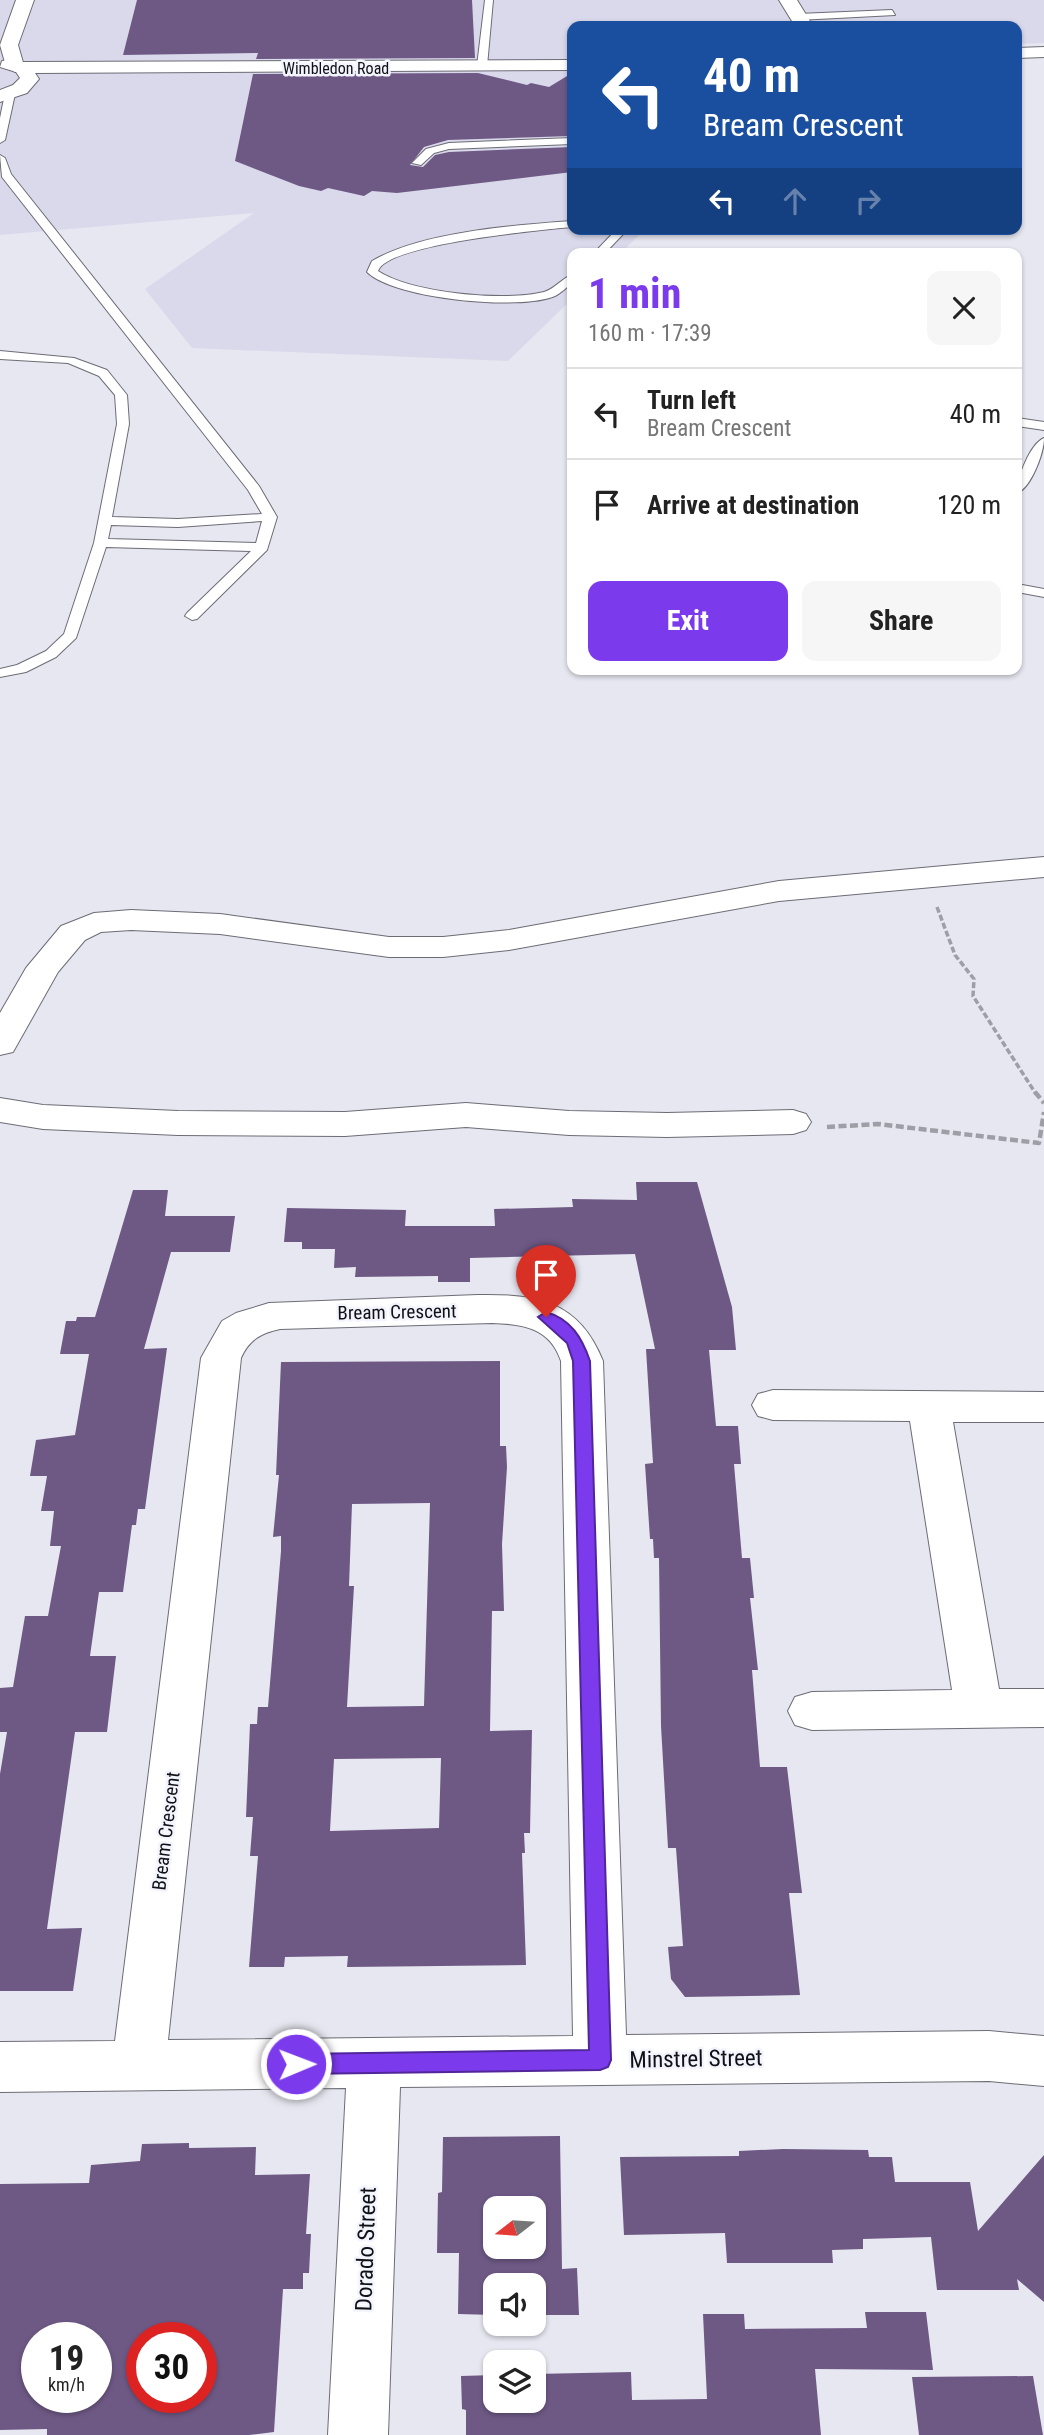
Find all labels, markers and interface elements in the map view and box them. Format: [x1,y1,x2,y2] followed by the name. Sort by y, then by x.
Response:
[703,47,800,104] text: 40 m
[588,49,679,140] icon: left
[283,59,389,78] street label: Wimbledon Road
[703,106,904,144] text: Bream Crescent
[703,182,741,220] icon: left
[776,182,814,220] icon: ahead
[849,182,887,220] icon: right
[588,269,681,318] text: 1 min
[927,271,1001,345] button: close
[588,320,712,347] text: 160 m · 17:39
[647,385,736,415] text: Turn left
[588,395,626,433] icon: left
[950,399,1001,429] text: 40 m
[647,415,791,442] text: Bream Crescent
[588,486,626,524] icon: arrive
[647,490,859,520] text: Arrive at destination
[937,490,1001,520] text: 120 m
[588,581,788,661] button: Exit
[802,581,1001,661] button: Share
[516,1245,576,1317] pin
[527,1256,565,1294] icon: arrive
[337,1299,457,1325] street label: Bream Crescent
[147,1770,185,1892] street label: Bream Crescent
[259,2027,333,2101] position arrow
[629,2044,763,2074] street label: Minstrel Street
[350,2186,382,2312] street label: Dorado Street
[483,2196,546,2259] north arrow
[483,2196,546,2413] map controls
[483,2273,546,2336] button: sound
[126,2322,217,2413] speed limit sign: 30
[49,2338,84,2379] text: 19
[483,2350,546,2413] button: layers
[48,2374,85,2395] text: km/h

